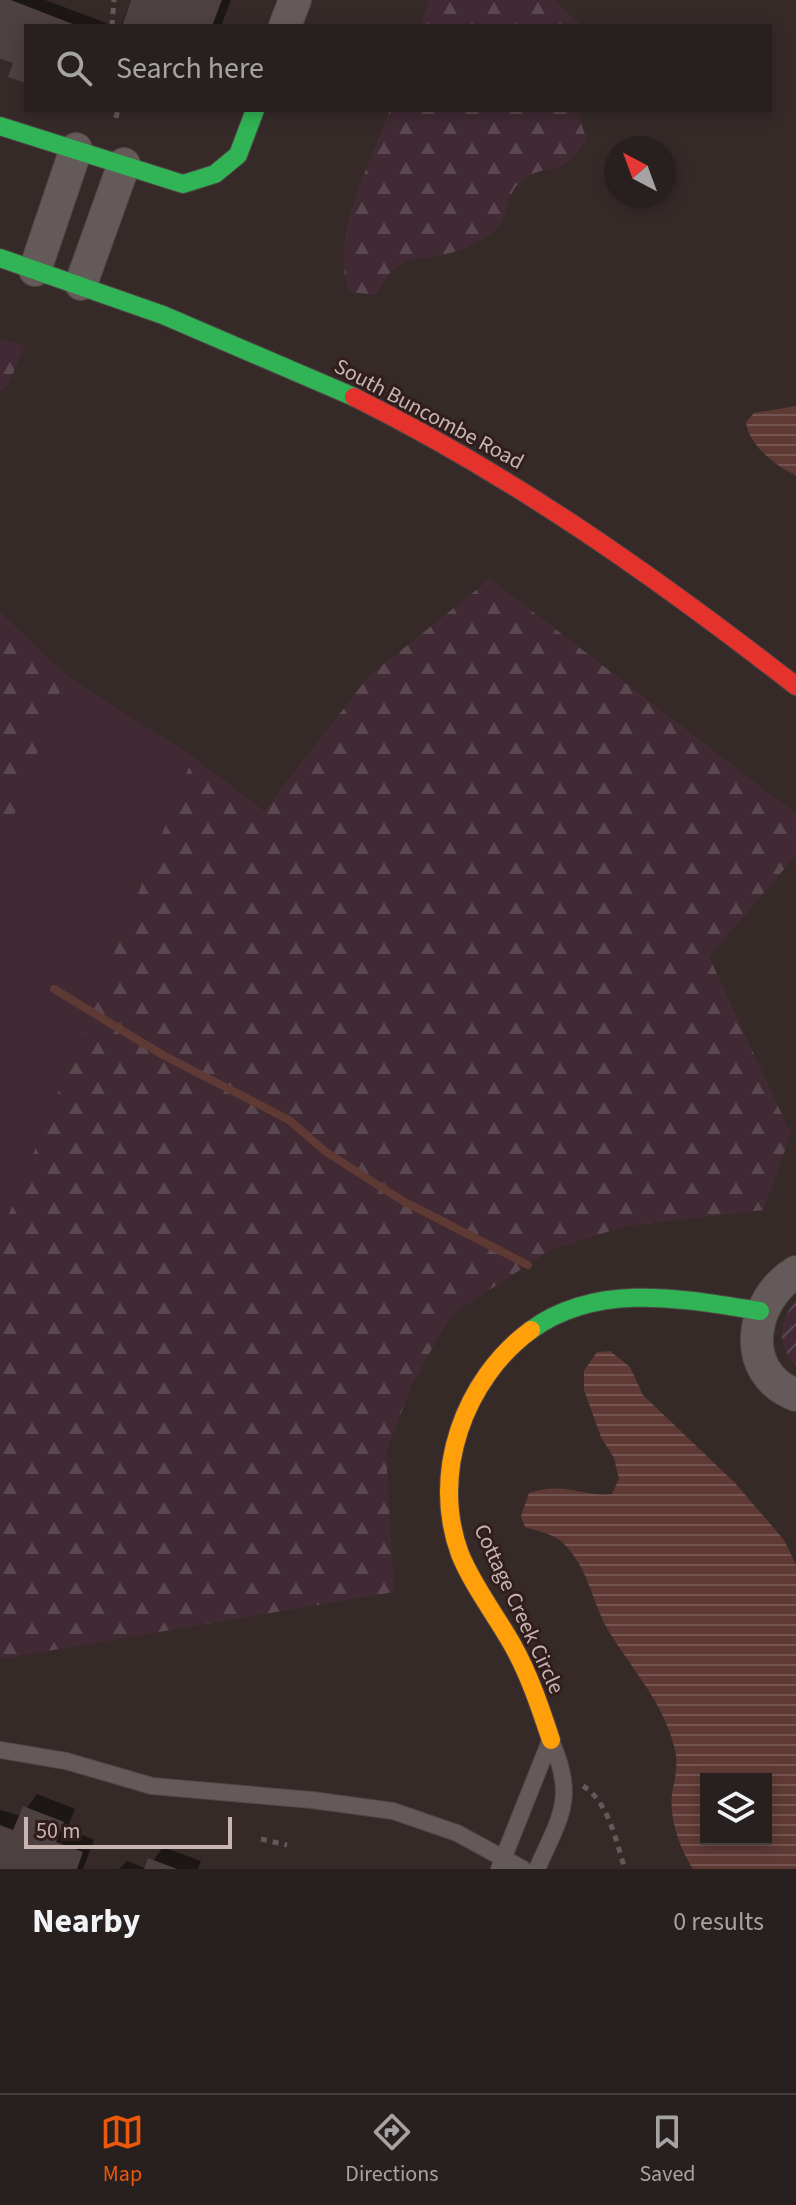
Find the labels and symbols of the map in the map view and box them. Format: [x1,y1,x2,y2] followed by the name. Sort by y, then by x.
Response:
[604,136,676,208] north arrow
[328,350,530,478] street label: South Buncombe Road
[466,1519,572,1699] street label: Cottage Creek Circle
[24,1813,232,1849] scale bar

